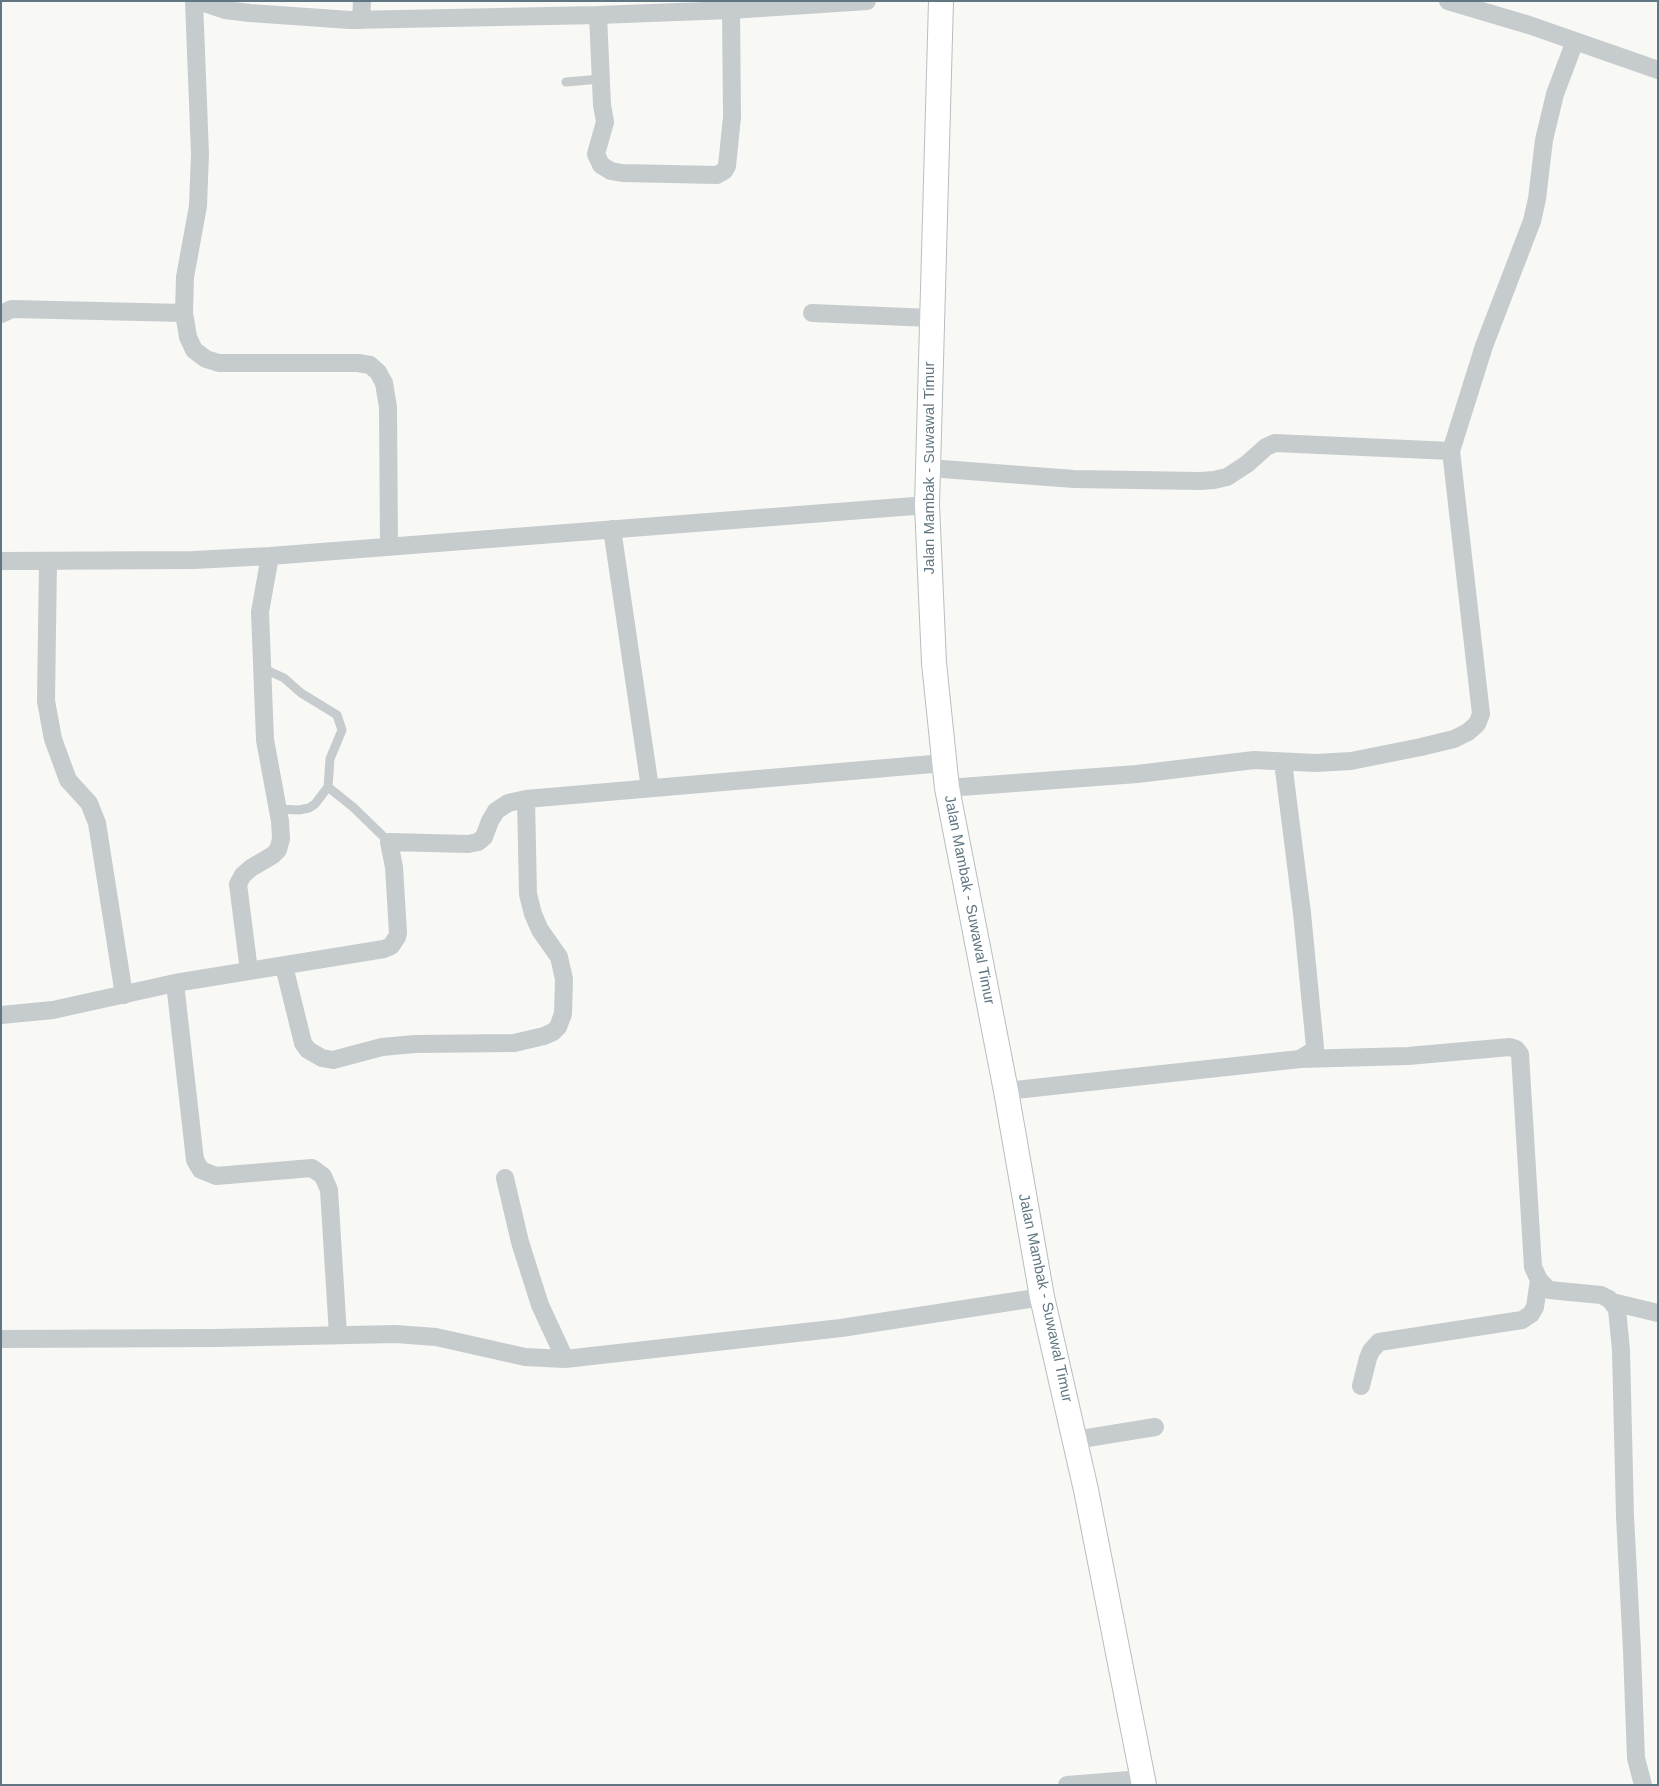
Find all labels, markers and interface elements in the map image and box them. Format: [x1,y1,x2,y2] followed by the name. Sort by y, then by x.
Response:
[921,362,939,574] street label: Jalan Mambak - Suwawal Timur
[940,794,998,1006] street label: Jalan Mambak - Suwawal Timur
[1014,1192,1076,1404] street label: Jalan Mambak - Suwawal Timur

